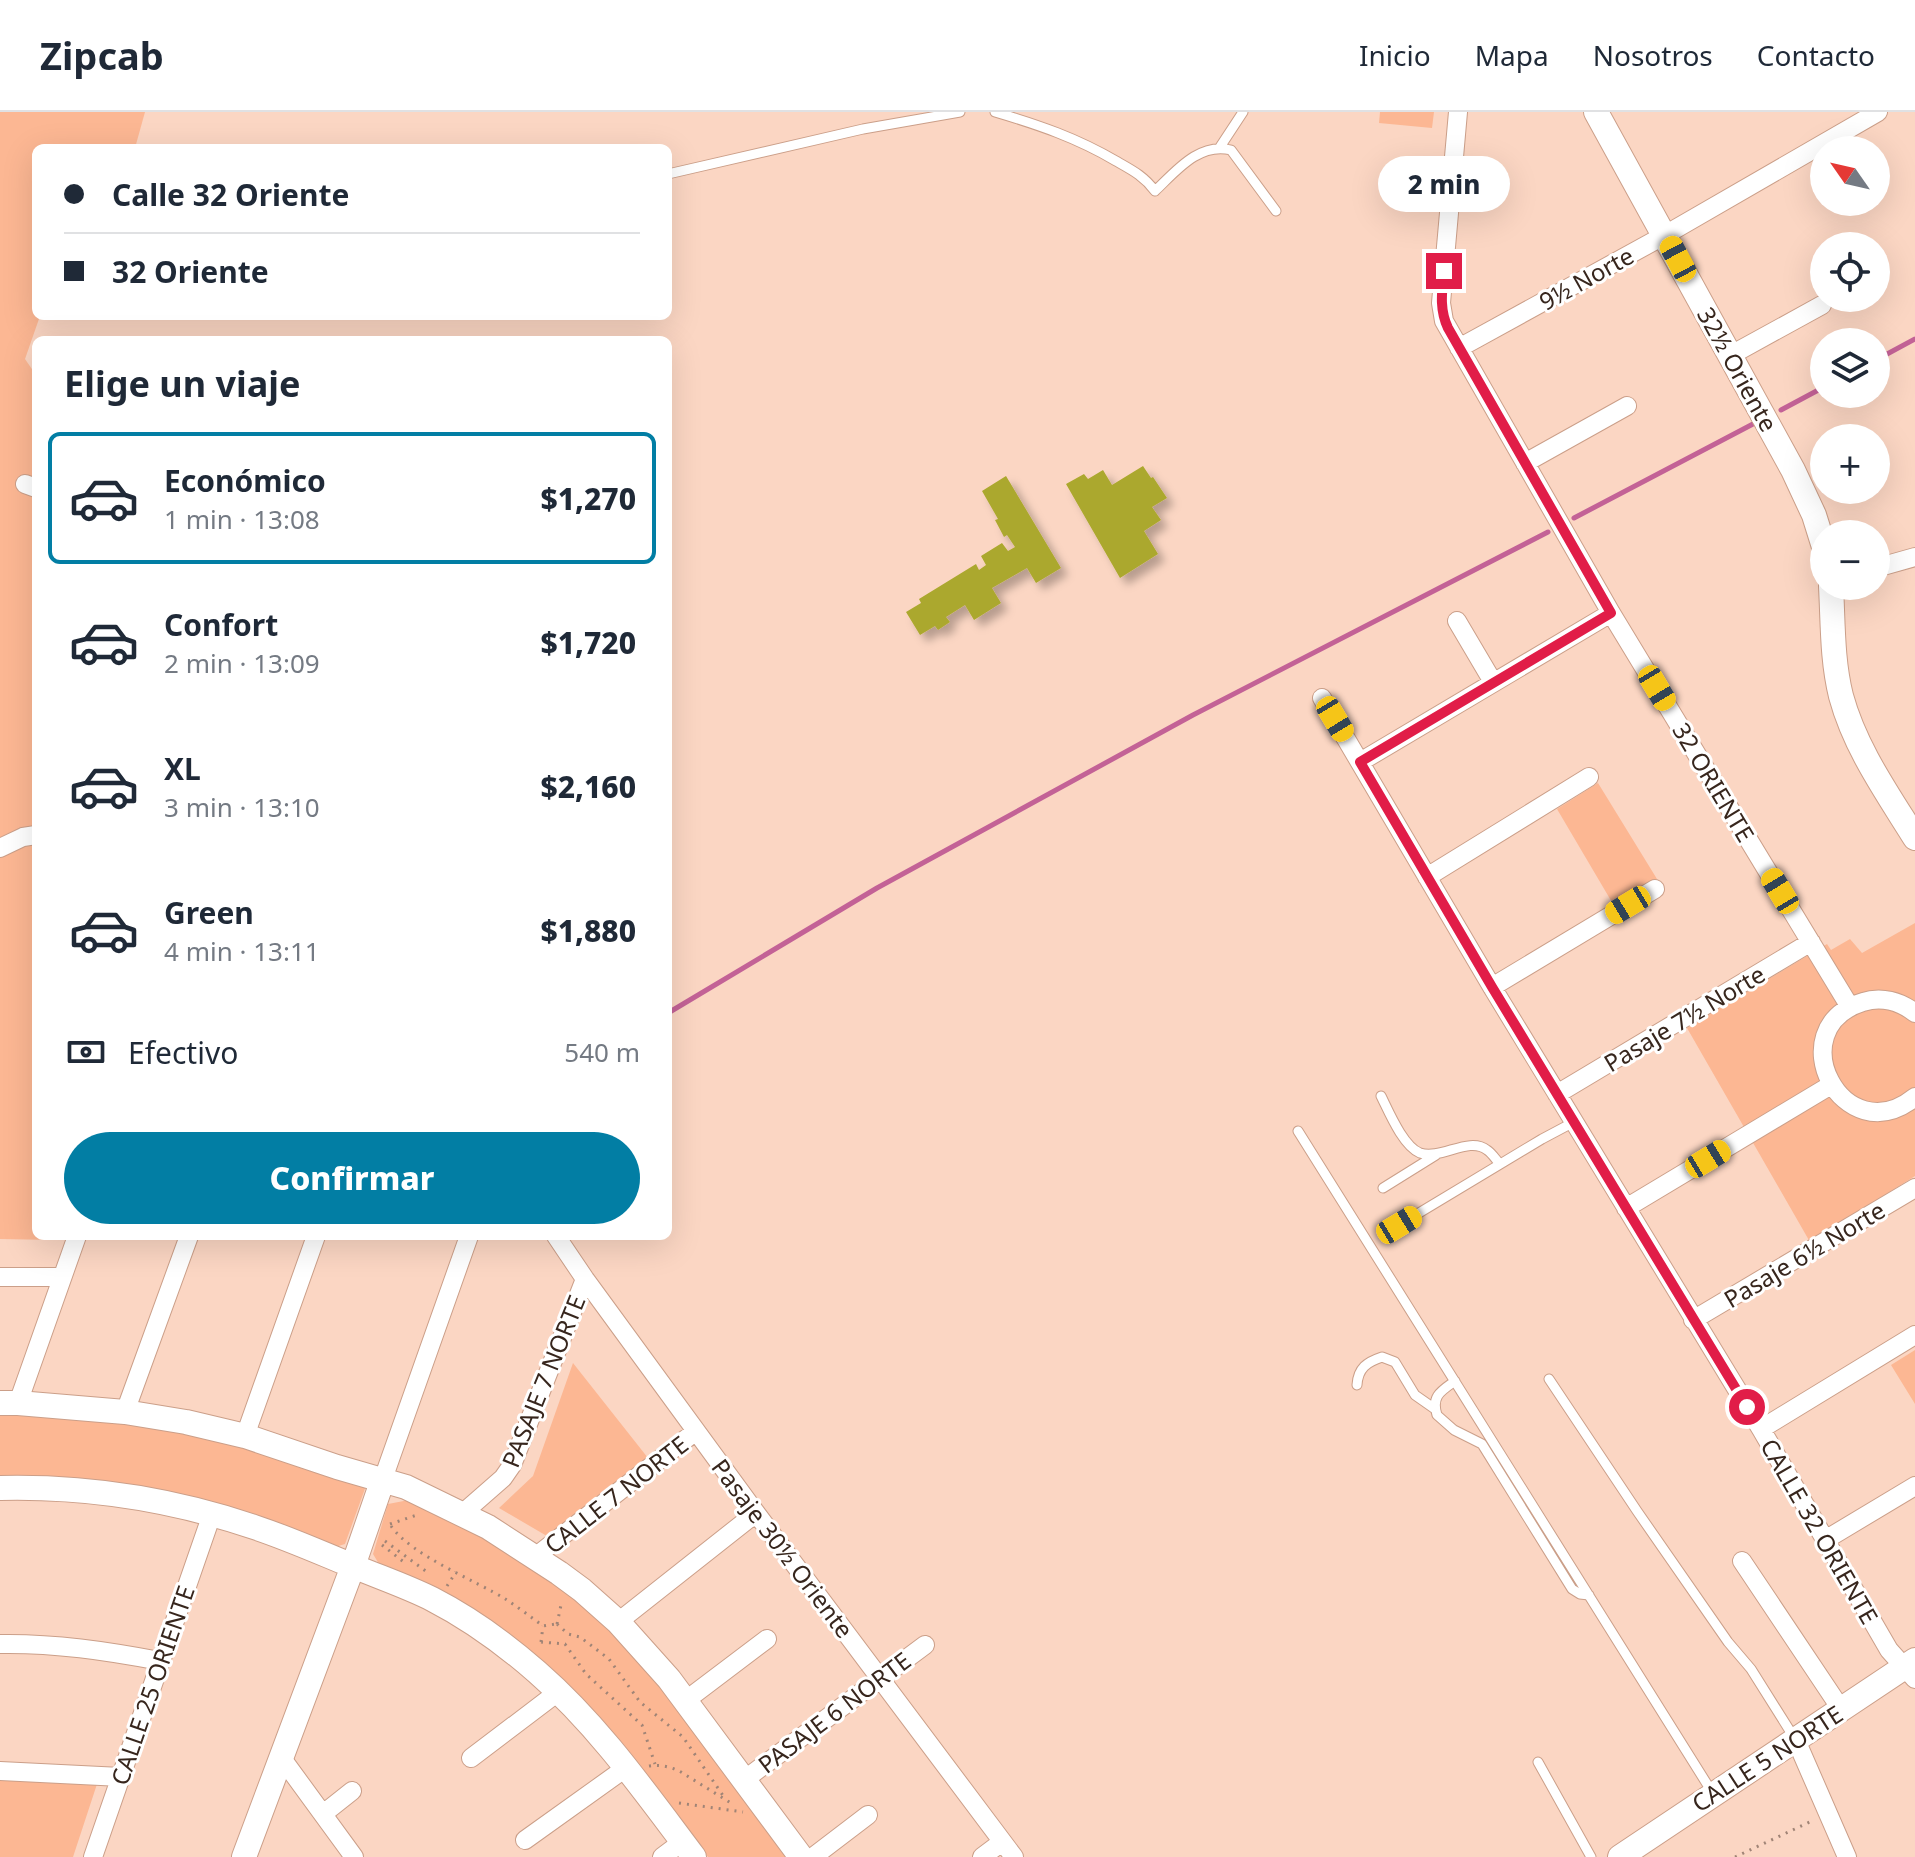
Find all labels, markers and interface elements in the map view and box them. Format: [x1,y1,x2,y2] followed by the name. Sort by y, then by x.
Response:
[40,29,164,81] text: Zipcab
[1359,36,1431,74] text: Inicio
[1475,36,1549,74] text: Mapa
[1593,36,1713,74] text: Nosotros
[1757,36,1875,74] text: Contacto
[1810,136,1890,216] north arrow
[1810,136,1890,600] map controls
[1378,155,1510,211] callout: 2 min
[1408,166,1480,202] text: 2 min
[112,174,349,215] text: Calle 32 Oriente
[1656,232,1700,286] car
[1810,232,1890,312] button: locate
[1533,239,1639,317] street label: 9½ Norte
[112,251,269,292] text: 32 Oriente
[1426,253,1462,289] route end
[1690,301,1786,437] street label: 32½ Oriente
[1810,328,1890,408] button: layers
[64,359,301,408] text: Elige un viaje
[1810,424,1890,504] button: +
[164,460,326,501] text: Económico
[68,462,140,534] icon: car
[541,478,636,519] text: $1,270
[164,501,320,537] text: 1 min · 13:08
[1810,520,1890,600] button: −
[164,604,278,645] text: Confort
[68,606,140,678] icon: car
[541,622,636,663] text: $1,720
[164,645,320,681] text: 2 min · 13:09
[1634,661,1680,715] car
[1312,692,1358,746] car
[1665,716,1763,848] street label: 32 ORIENTE
[164,748,201,789] text: XL
[68,750,140,822] icon: car
[541,766,636,807] text: $2,160
[164,789,320,825] text: 3 min · 13:10
[1757,864,1803,918] car
[1601,882,1655,928] car
[164,892,254,933] text: Green
[68,894,140,966] icon: car
[541,910,636,951] text: $1,880
[164,933,320,969] text: 4 min · 13:11
[1597,957,1771,1079] street label: Pasaje 7½ Norte
[64,1030,108,1074] icon: cash
[128,1032,238,1073] text: Efectivo
[564,1034,640,1070] text: 540 m
[64,1132,640,1224] button: Confirmar
[1681,1136,1735,1182] car
[1717,1193,1891,1315] street label: Pasaje 6½ Norte
[1372,1202,1426,1248] car
[493,1290,593,1472] street label: PASAJE 7 NORTE
[1729,1389,1765,1425] route start
[537,1427,695,1561] street label: CALLE 7 NORTE
[1753,1432,1887,1630] street label: CALLE 32 ORIENTE
[705,1452,861,1644] street label: Pasaje 30½ Oriente
[102,1581,202,1789] street label: CALLE 25 ORIENTE
[751,1644,917,1780] street label: PASAJE 6 NORTE
[1685,1697,1849,1819] street label: CALLE 5 NORTE

